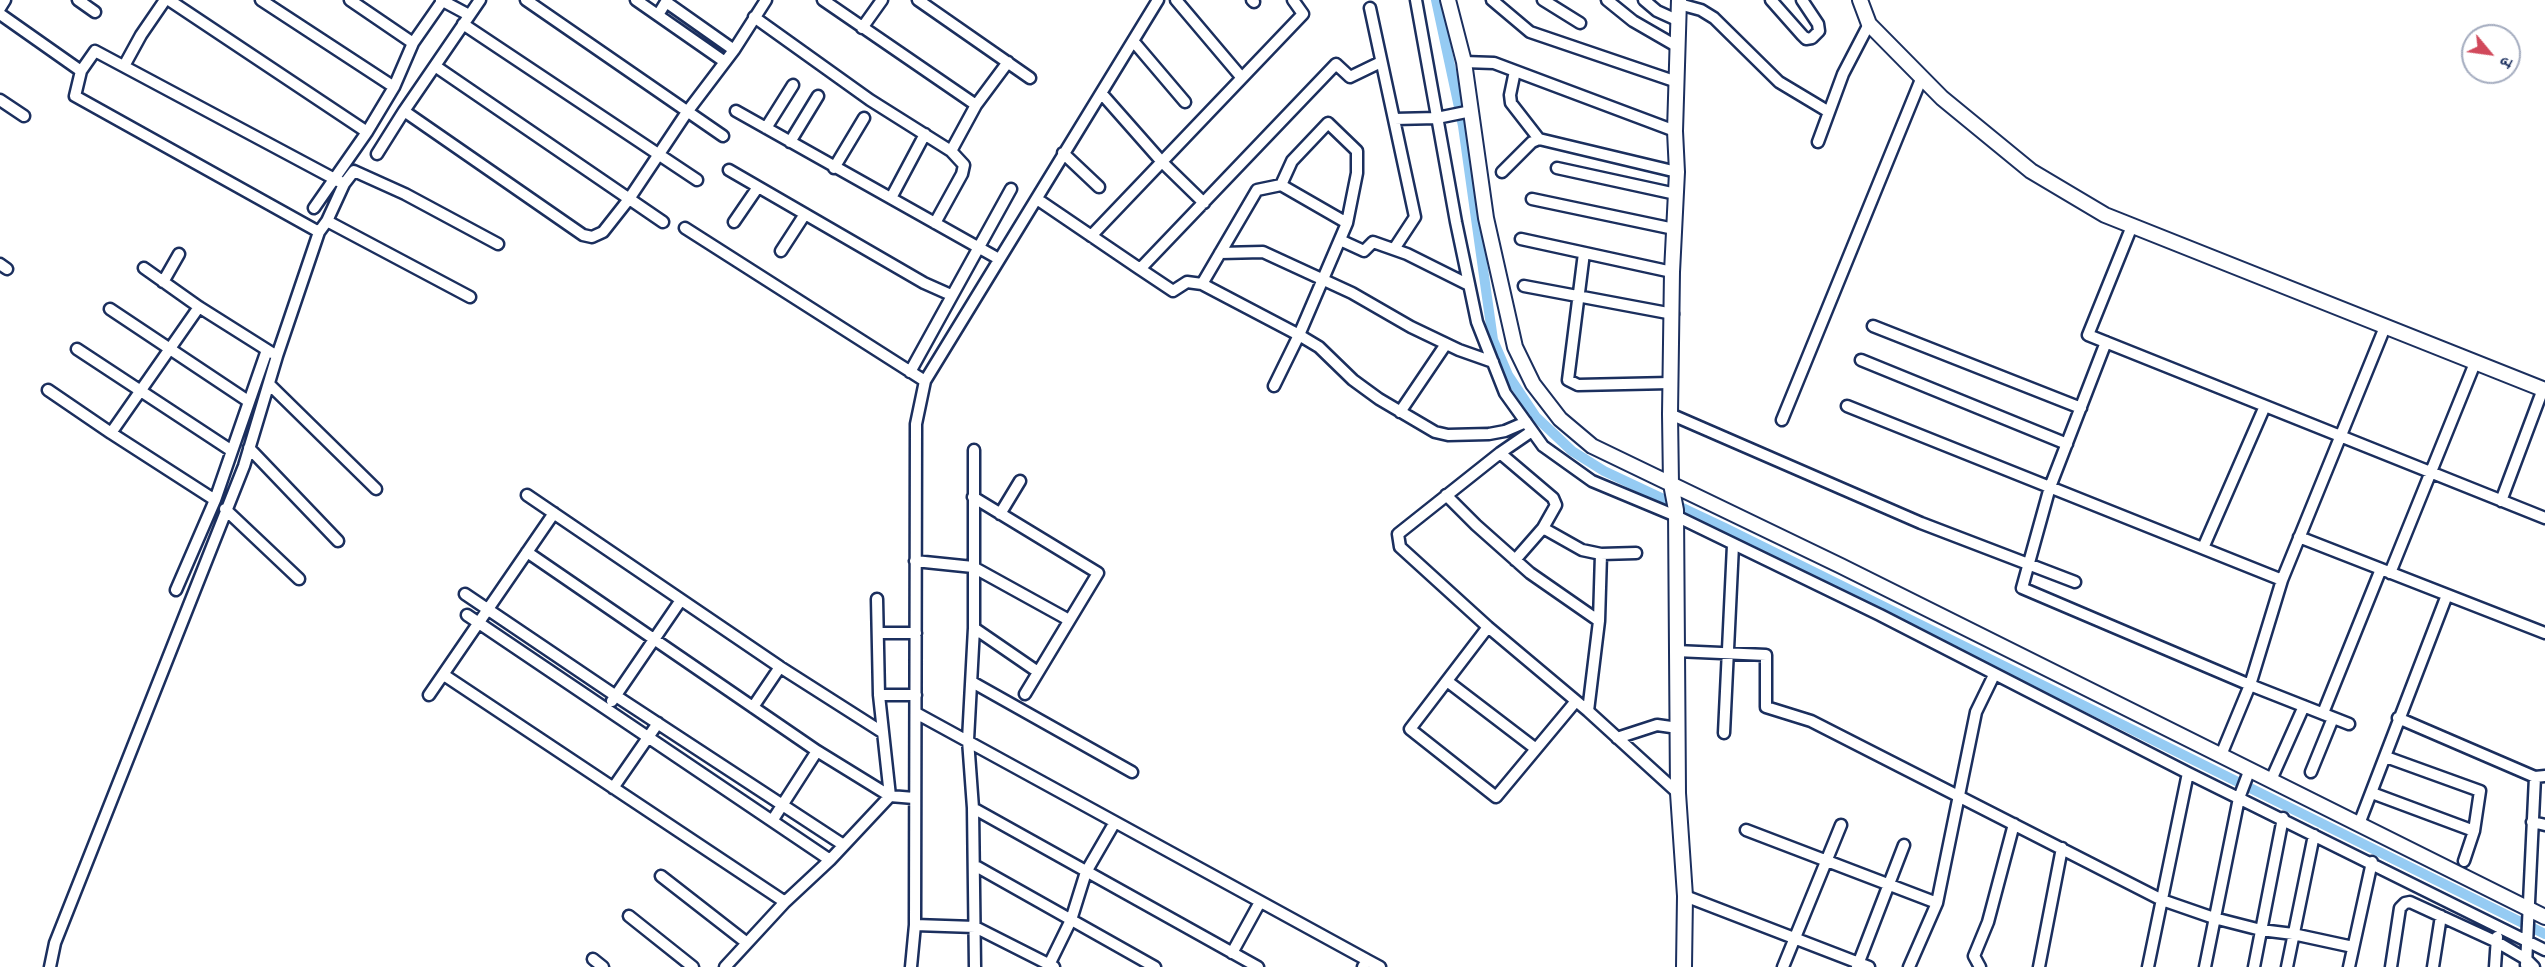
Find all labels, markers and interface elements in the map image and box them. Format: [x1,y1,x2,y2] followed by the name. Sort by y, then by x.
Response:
[2461,24,2521,84] north arrow
[2493,52,2518,72] text: उ

